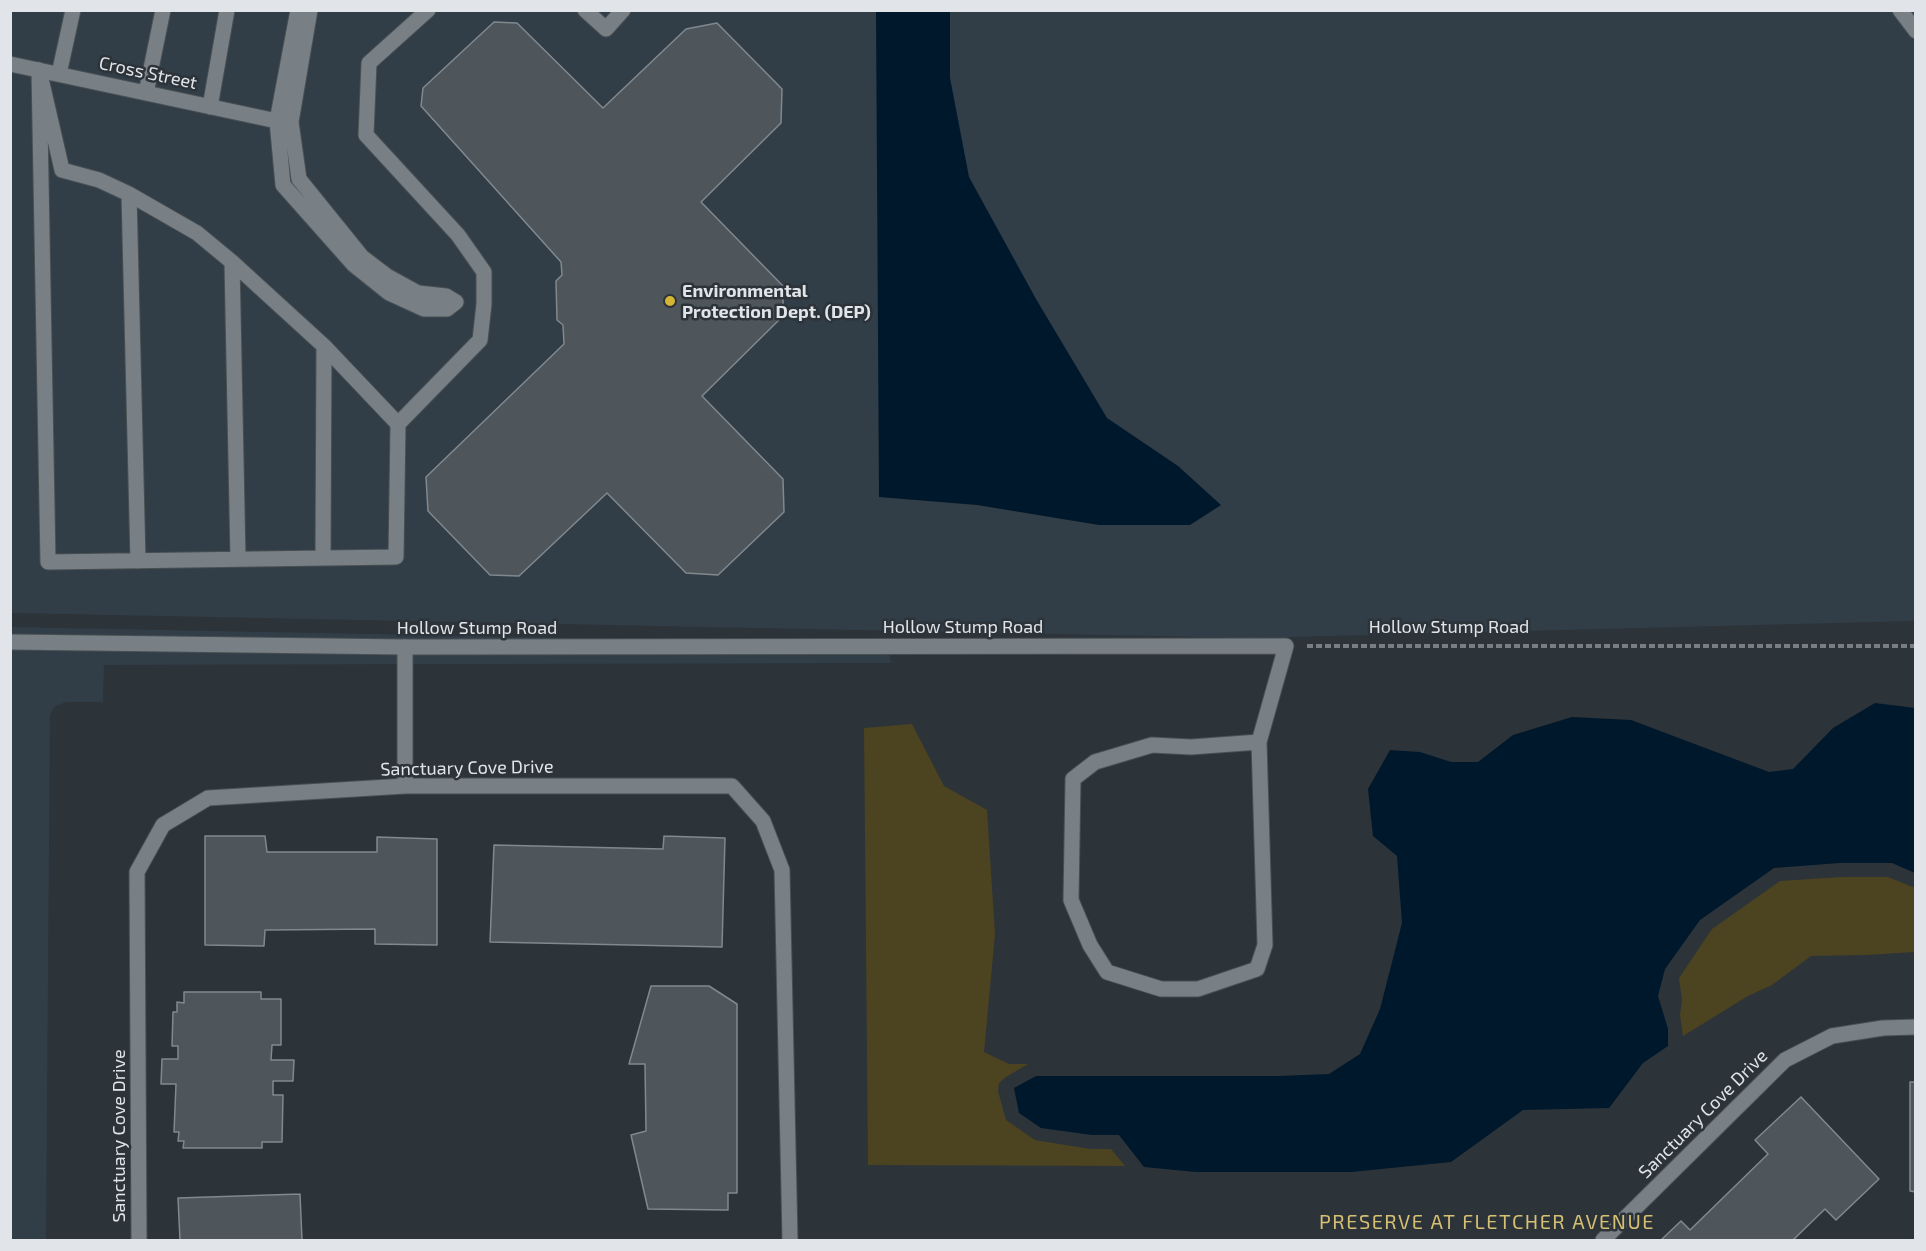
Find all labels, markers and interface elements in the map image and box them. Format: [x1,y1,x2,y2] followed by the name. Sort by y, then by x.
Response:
[97,52,199,94] street label: Cross Street
[682,280,871,322] place label: Environmental Protection Dept. (DEP)
[663,294,677,308] marker: Environmental Protection Dept. (DEP)
[883,616,1043,638] street label: Hollow Stump Road
[1369,616,1529,638] street label: Hollow Stump Road
[397,617,557,639] street label: Hollow Stump Road
[380,756,554,780] street label: Sanctuary Cove Drive
[1634,1045,1772,1183] street label: Sanctuary Cove Drive
[108,1049,130,1223] street label: Sanctuary Cove Drive
[1319,1210,1655,1234] district label: PRESERVE AT FLETCHER AVENUE

